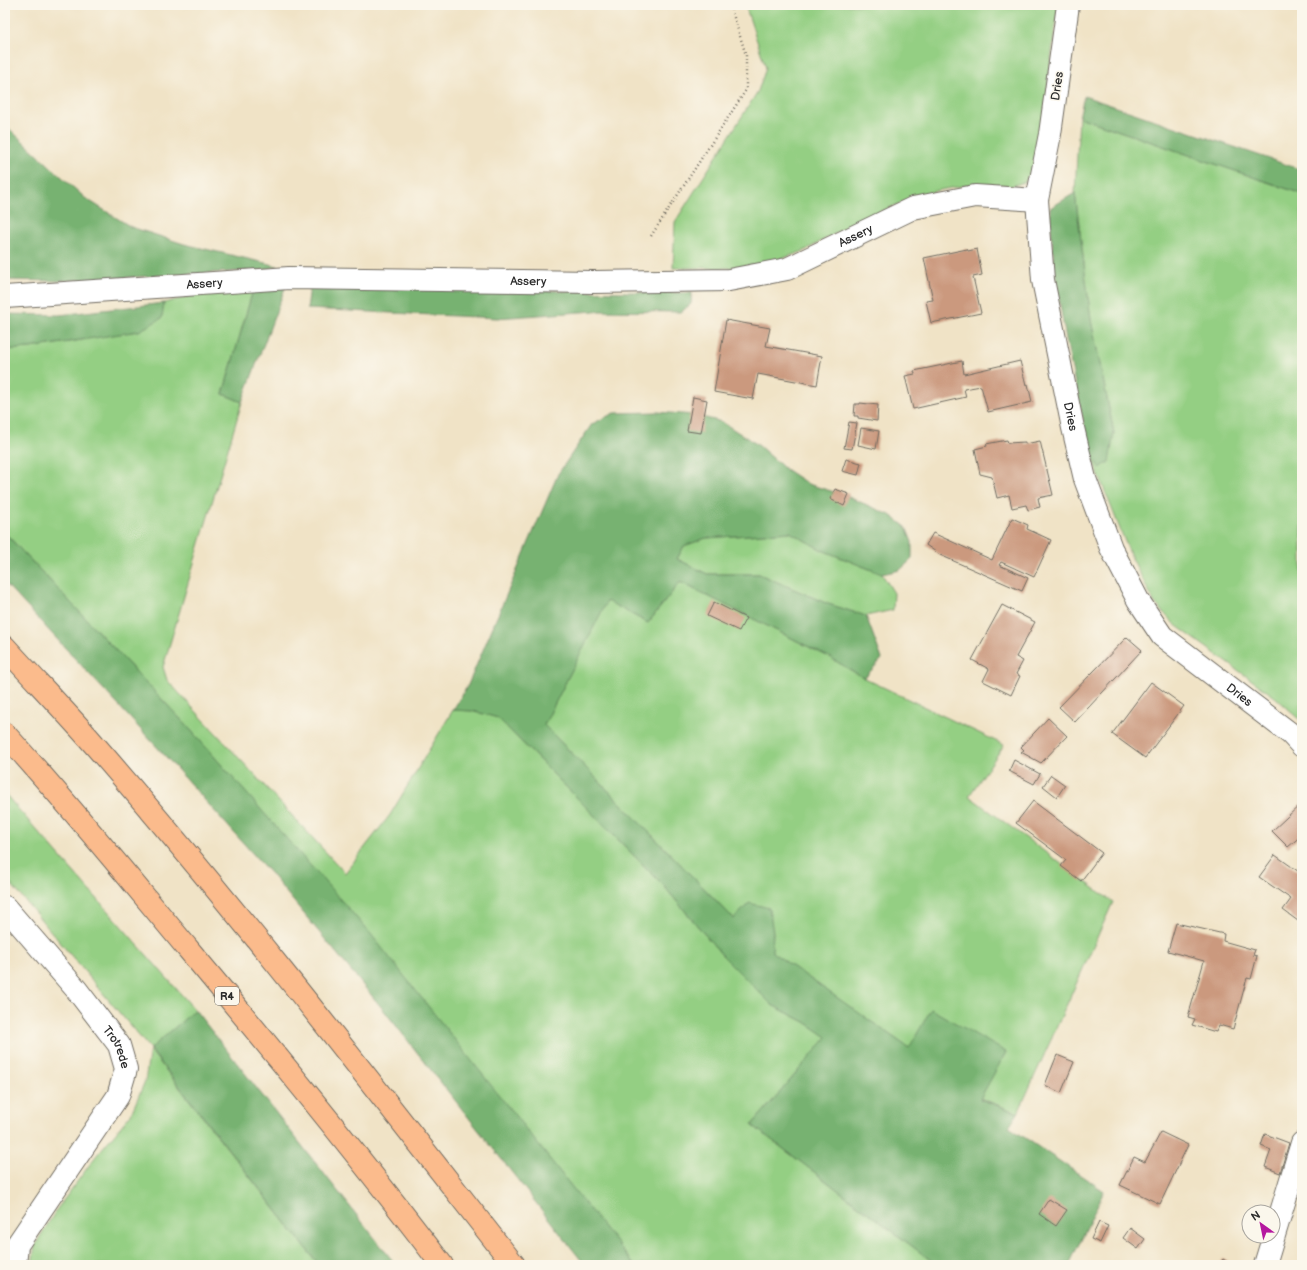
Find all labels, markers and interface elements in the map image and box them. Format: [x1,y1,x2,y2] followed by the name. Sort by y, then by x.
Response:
[1048,71,1067,101] street label: Dries
[836,221,876,251] street label: Assery
[510,274,547,289] street label: Assery
[186,275,224,293] street label: Assery
[1060,401,1080,432] street label: Dries
[1223,680,1255,710] street label: Dries
[215,987,239,1005] road number: R4
[99,1023,132,1070] street label: Trotrede
[1241,1204,1281,1244] north arrow
[1249,1208,1263,1224] text: N

